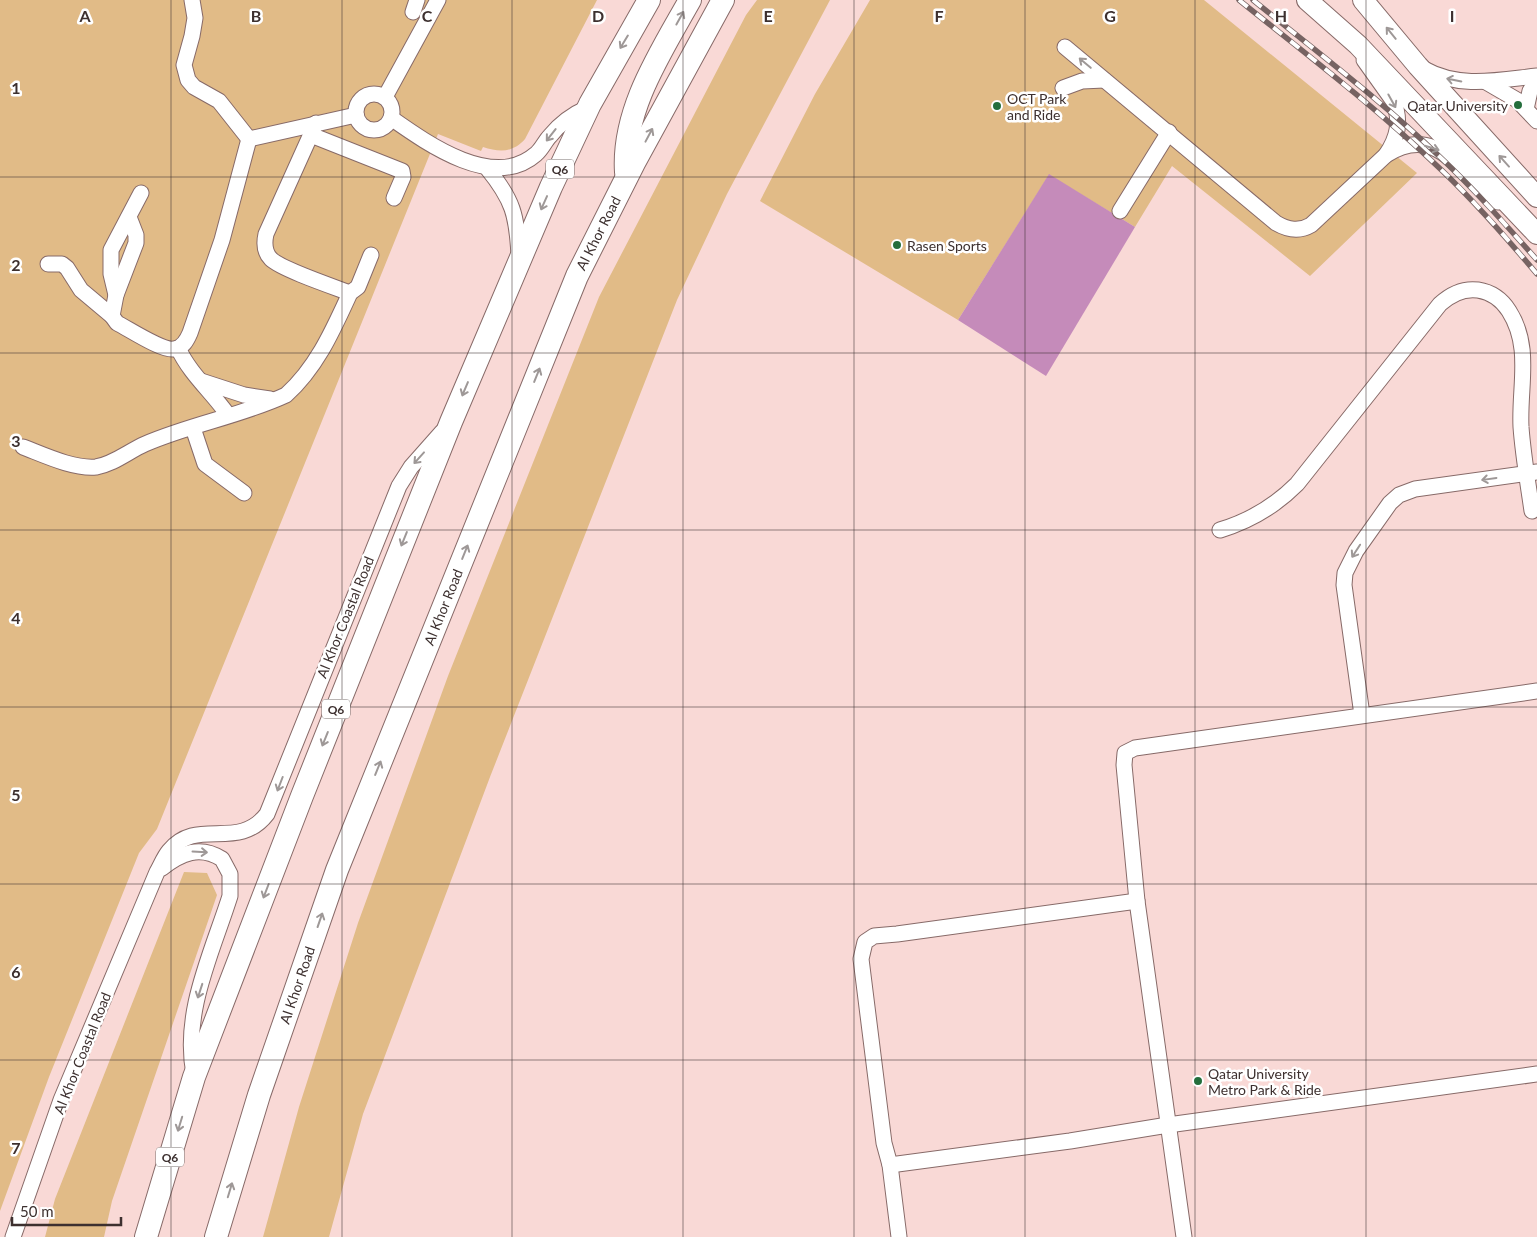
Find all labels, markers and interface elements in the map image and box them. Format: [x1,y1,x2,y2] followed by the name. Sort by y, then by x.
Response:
[78,6,91,25] text: A
[251,6,261,25] text: B
[422,6,433,25] text: C
[592,6,604,25] text: D
[763,6,773,25] text: E
[934,6,944,25] text: F
[1104,6,1116,25] text: G
[1275,6,1287,25] text: H
[1450,6,1454,25] text: I
[676,11,685,26] one-way arrow
[1385,26,1396,39] one-way arrow
[618,34,628,48] one-way arrow
[1078,57,1091,69] one-way arrow
[1446,74,1462,84] one-way arrow
[11,78,21,97] text: 1
[1007,90,1067,123] place label: OCT Park and Ride
[1387,94,1397,109] one-way arrow
[1407,97,1509,114] place label: Qatar University
[1512,99,1524,111] marker: Qatar University
[991,100,1003,112] marker: OCT Park and Ride
[545,128,556,141] one-way arrow
[645,128,655,143] one-way arrow
[1424,143,1440,153] one-way arrow
[1498,154,1510,167] one-way arrow
[546,160,574,178] road number: Q6
[572,193,624,273] street label: Al Khor Road
[539,195,548,210] one-way arrow
[907,237,987,254] place label: Rasen Sports
[891,239,903,251] marker: Rasen Sports
[11,255,21,274] text: 2
[532,368,542,383] one-way arrow
[460,381,470,396] one-way arrow
[11,431,21,450] text: 3
[413,452,425,465] one-way arrow
[1481,474,1497,484] one-way arrow
[399,531,408,547] one-way arrow
[1351,544,1361,558] one-way arrow
[461,545,470,561] one-way arrow
[313,554,377,680] street label: Al Khor Coastal Road
[420,566,466,648] street label: Al Khor Road
[11,608,21,627] text: 4
[322,700,350,719] road number: Q6
[319,731,329,746] one-way arrow
[374,761,383,776] one-way arrow
[275,775,284,791] one-way arrow
[11,785,21,804] text: 5
[191,847,207,857] one-way arrow
[260,883,269,898] one-way arrow
[316,913,325,928] one-way arrow
[276,944,318,1026] street label: Al Khor Road
[11,962,21,981] text: 6
[194,982,204,998] one-way arrow
[50,990,114,1116] street label: Al Khor Coastal Road
[1208,1065,1321,1098] place label: Qatar University Metro Park & Ride
[1192,1075,1204,1087] marker: Qatar University Metro Park & Ride
[175,1115,185,1131] one-way arrow
[11,1138,21,1157] text: 7
[156,1148,184,1166] road number: Q6
[226,1183,236,1199] one-way arrow
[12,1194,121,1226] scale bar
[20,1202,54,1220] text: 50 m

